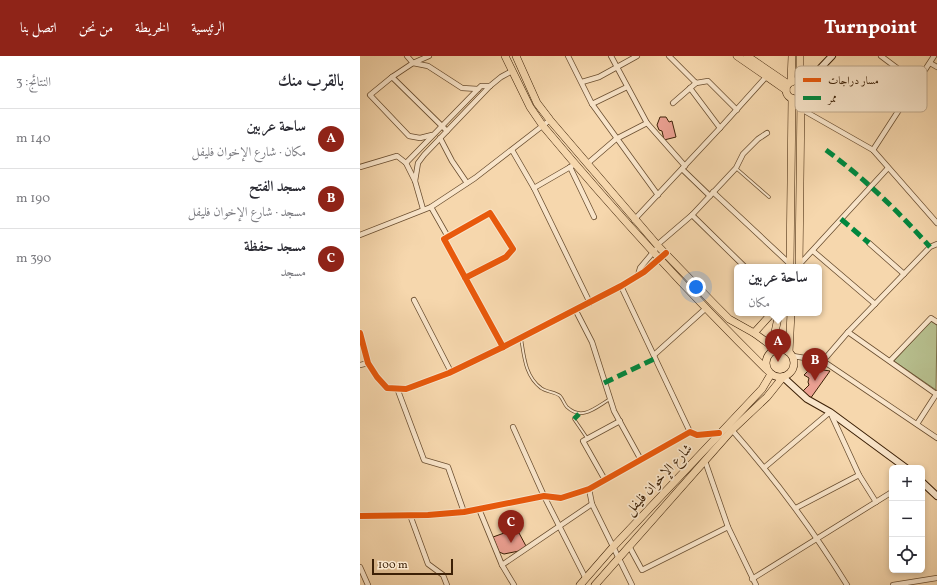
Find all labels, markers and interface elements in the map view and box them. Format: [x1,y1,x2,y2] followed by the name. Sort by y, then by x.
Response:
[824,15,917,41] text: Turnpoint
[20,19,57,38] text: اتصل بنا
[79,19,113,38] text: من نحن
[135,19,169,38] text: الخريطة
[191,19,225,38] text: الرئيسية
[795,66,927,112] legend
[278,70,344,93] text: بالقرب منك
[16,74,51,92] text: النتائج: 3
[828,74,879,89] text: مسار دراجات
[827,92,837,107] text: ممر
[246,117,306,138] text: ساحة عربين
[16,130,50,148] text: 140 m
[326,130,336,148] text: A
[191,144,306,162] text: مكان · شارع الإخوان فليفل
[249,177,306,198] text: مسجد الفتح
[16,190,50,208] text: 190 m
[327,190,335,208] text: B
[188,204,306,222] text: مسجد · شارع الإخوان فليفل
[244,237,306,258] text: مسجد حفظة
[16,250,51,268] text: 390 m
[327,250,335,268] text: C
[280,264,306,282] text: مسجد
[734,264,822,316] popup
[748,268,808,289] text: ساحة عربين
[686,277,706,297] your location
[748,295,770,313] text: مكان
[765,329,791,362] pin: A
[802,348,828,381] pin: B
[621,440,698,521] street label: شارع الإخوان فليفل
[889,465,925,573] map controls
[889,465,925,501] button: +
[889,501,925,537] button: −
[498,510,524,543] pin: C
[889,537,925,573] button: locate
[372,557,453,576] scale bar
[378,558,408,573] text: 100 m

